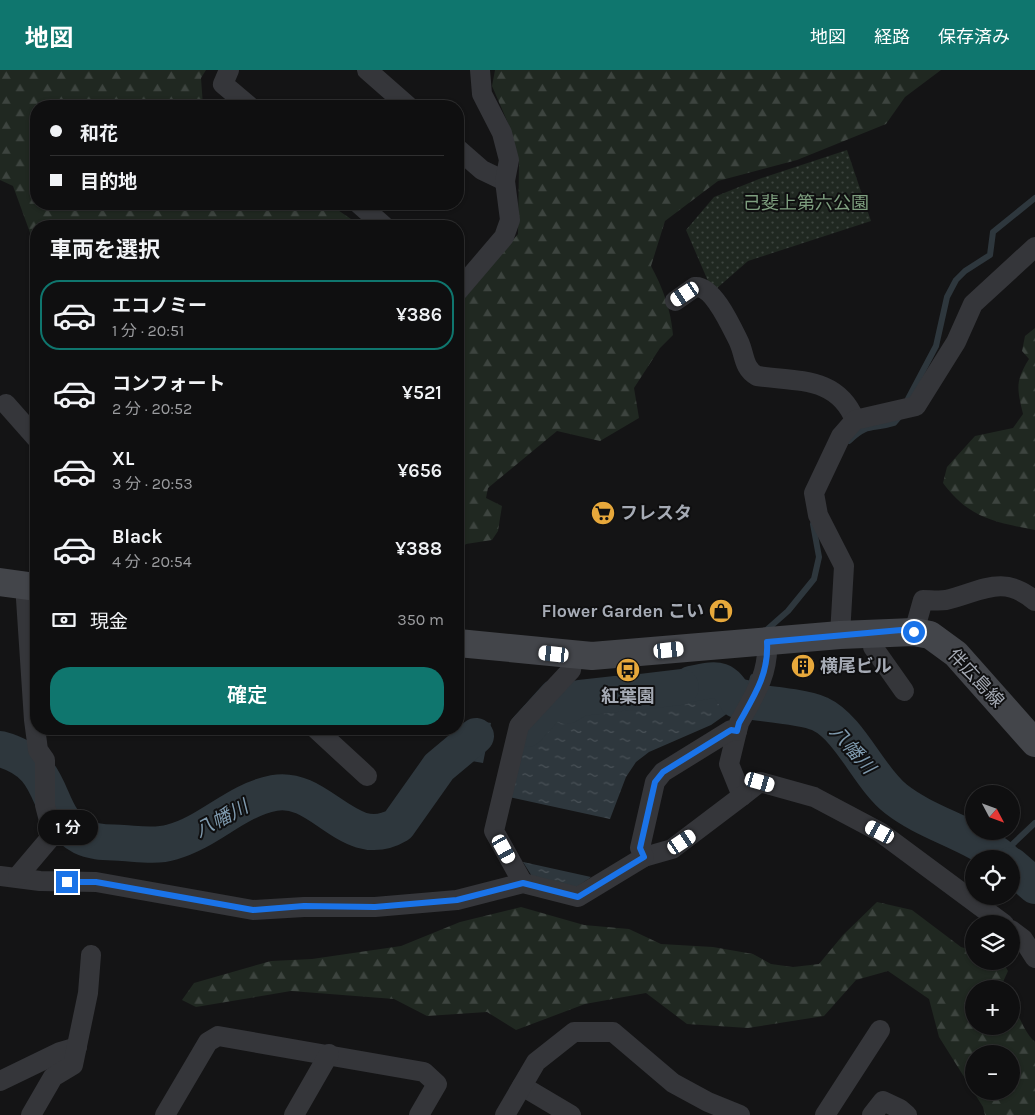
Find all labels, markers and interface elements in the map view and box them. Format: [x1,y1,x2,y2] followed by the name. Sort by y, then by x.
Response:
[25,24,73,52] text: 地図
[810,26,846,48] text: 地図
[874,26,910,48] text: 経路
[938,26,1010,48] text: 保存済み
[80,123,118,145] text: 和花
[80,171,137,193] text: 目的地
[743,192,869,214] park label: 己斐上第六公園
[50,237,160,263] text: 車両を選択
[668,279,701,309] car
[52,293,97,338] icon: car
[112,295,207,317] text: エコノミー
[396,304,442,326] text: ¥386
[112,321,184,340] text: 1 分 · 20:51
[52,371,97,416] icon: car
[112,373,225,395] text: コンフォート
[402,382,442,404] text: ¥521
[112,399,192,418] text: 2 分 · 20:52
[112,448,134,470] text: XL
[52,449,97,494] icon: car
[397,460,442,482] text: ¥656
[112,474,193,493] text: 3 分 · 20:53
[590,500,616,526] supermarket icon: フレスタ
[620,502,692,524] place label: フレスタ
[112,526,163,548] text: Black
[52,527,97,572] icon: car
[395,538,442,560] text: ¥388
[112,552,192,571] text: 4 分 · 20:54
[708,598,734,624] shop icon: Flower Garden こい
[542,600,704,622] place label: Flower Garden こい
[50,606,78,634] icon: cash
[397,610,444,629] text: 350 m
[90,611,128,633] text: 現金
[903,621,925,643] route start
[653,641,684,659] car
[943,644,1009,712] street label: 伴広島線
[538,645,569,663] car
[790,653,816,679] building icon: 横尾ビル
[820,655,892,677] place label: 横尾ビル
[615,657,641,683] bus stop icon: 紅葉園
[50,667,444,725] button: 確定
[601,685,655,707] place label: 紅葉園
[825,721,881,780] water label: 八幡川
[743,771,776,793] car
[965,785,1020,840] north arrow
[965,785,1020,1100] map controls
[191,795,254,842] water label: 八幡川
[37,810,97,844] callout: 1 分
[55,818,81,837] text: 1 分
[863,818,896,846] car
[665,827,698,857] car
[490,832,517,866] car
[965,850,1020,905] button: locate
[56,871,78,893] route end
[965,915,1020,970] button: layers
[965,980,1020,1035] button: +
[965,1045,1020,1100] button: −

